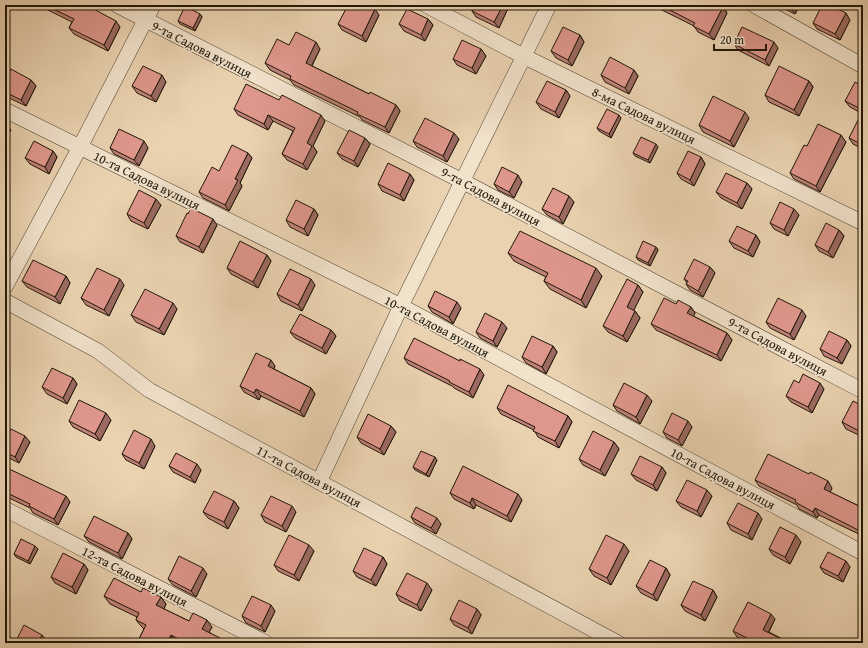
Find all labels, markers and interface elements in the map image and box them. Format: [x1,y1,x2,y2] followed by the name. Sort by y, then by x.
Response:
[148,16,256,83] street label: 9-та Садова вулиця
[714,26,766,52] scale bar
[720,31,744,48] text: 20 m
[589,82,699,149] street label: 8-ма Садова вулиця
[90,146,204,215] street label: 10-та Садова вулиця
[438,162,544,231] street label: 9-та Садова вулиця
[381,291,493,362] street label: 10-та Садова вулиця
[725,312,831,381] street label: 9-та Садова вулиця
[253,441,365,512] street label: 11-та Садова вулиця
[667,443,779,514] street label: 10-та Садова вулиця
[79,542,191,612] street label: 12-та Садова вулиця

